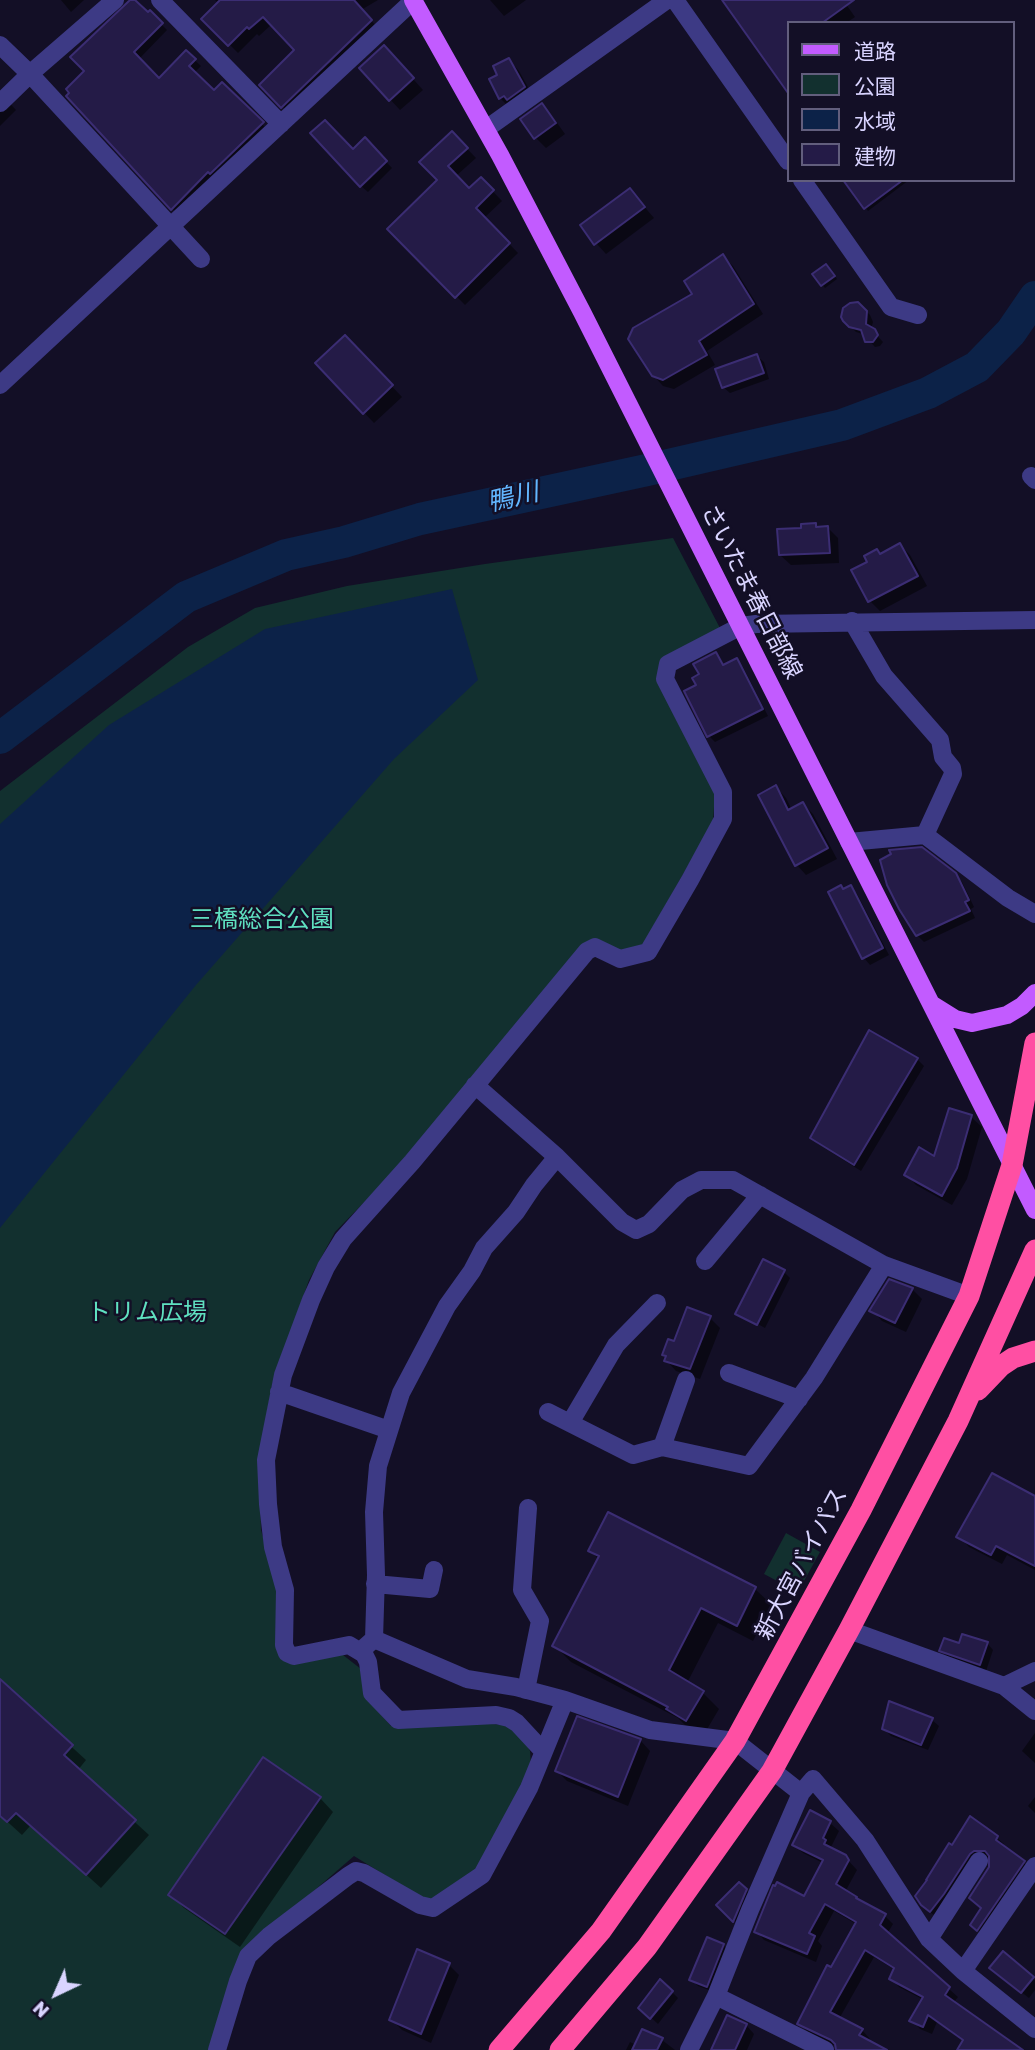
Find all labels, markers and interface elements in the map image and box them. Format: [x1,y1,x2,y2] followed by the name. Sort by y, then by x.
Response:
[786,21,1014,182] legend
[854,39,896,64] text: 道路
[854,74,896,99] text: 公園
[854,109,896,134] text: 水域
[854,144,896,169] text: 建物
[484,477,542,519] water label: 鴨川
[695,500,807,684] street label: さいたま春日部線
[190,906,334,934] park label: 三橋総合公園
[87,1299,207,1327] park label: トリム広場
[750,1483,854,1645] street label: 新大宮バイパス
[21,1959,91,2029] north arrow
[28,1996,54,2022] text: N

